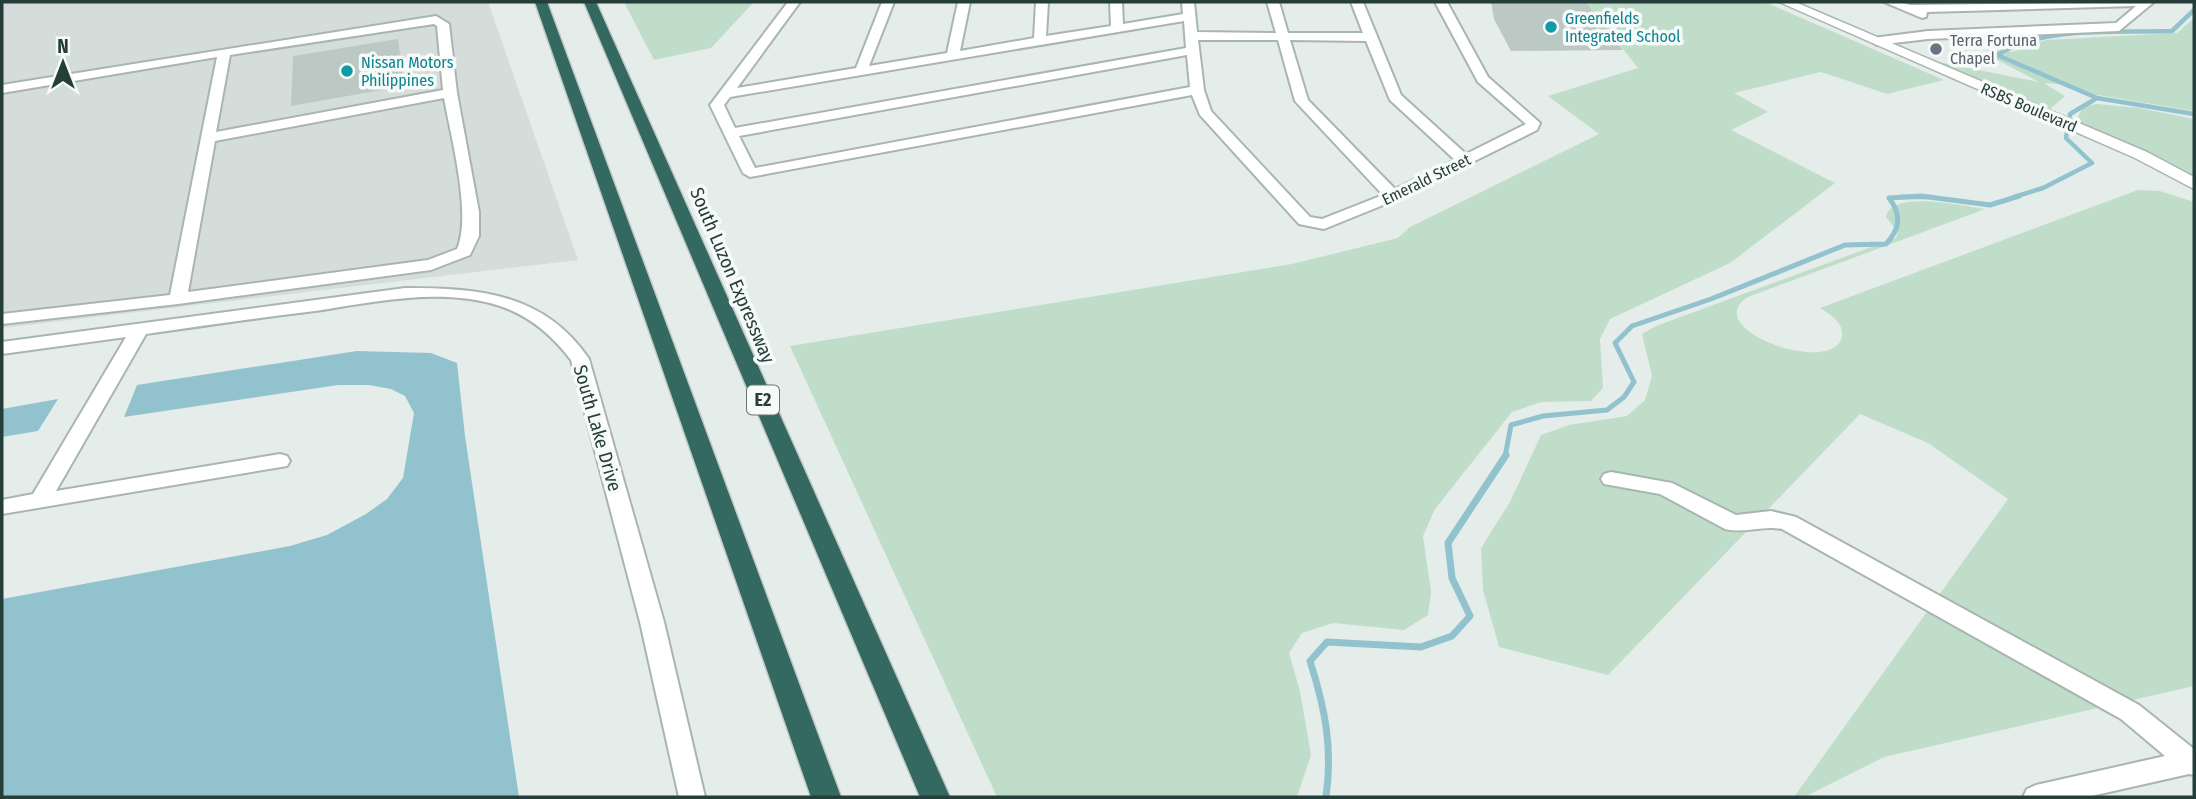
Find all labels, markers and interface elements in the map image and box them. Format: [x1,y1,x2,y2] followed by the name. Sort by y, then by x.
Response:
[1565,9,1680,46] place label: Greenfields Integrated School
[1543,19,1559,35] marker: Greenfields Integrated School
[28,28,98,98] north arrow
[1950,31,2037,68] place label: Terra Fortuna Chapel
[57,35,69,58] text: N
[1928,41,1944,57] marker: Terra Fortuna Chapel
[361,53,454,90] place label: Nissan Motors Philippines
[339,63,355,79] marker: Nissan Motors Philippines
[1978,79,2080,136] street label: RSBS Boulevard
[1379,150,1474,209] street label: Emerald Street
[685,184,780,367] street label: South Luzon Expressway
[568,362,627,494] street label: South Lake Drive
[747,386,779,414] road number: E2

